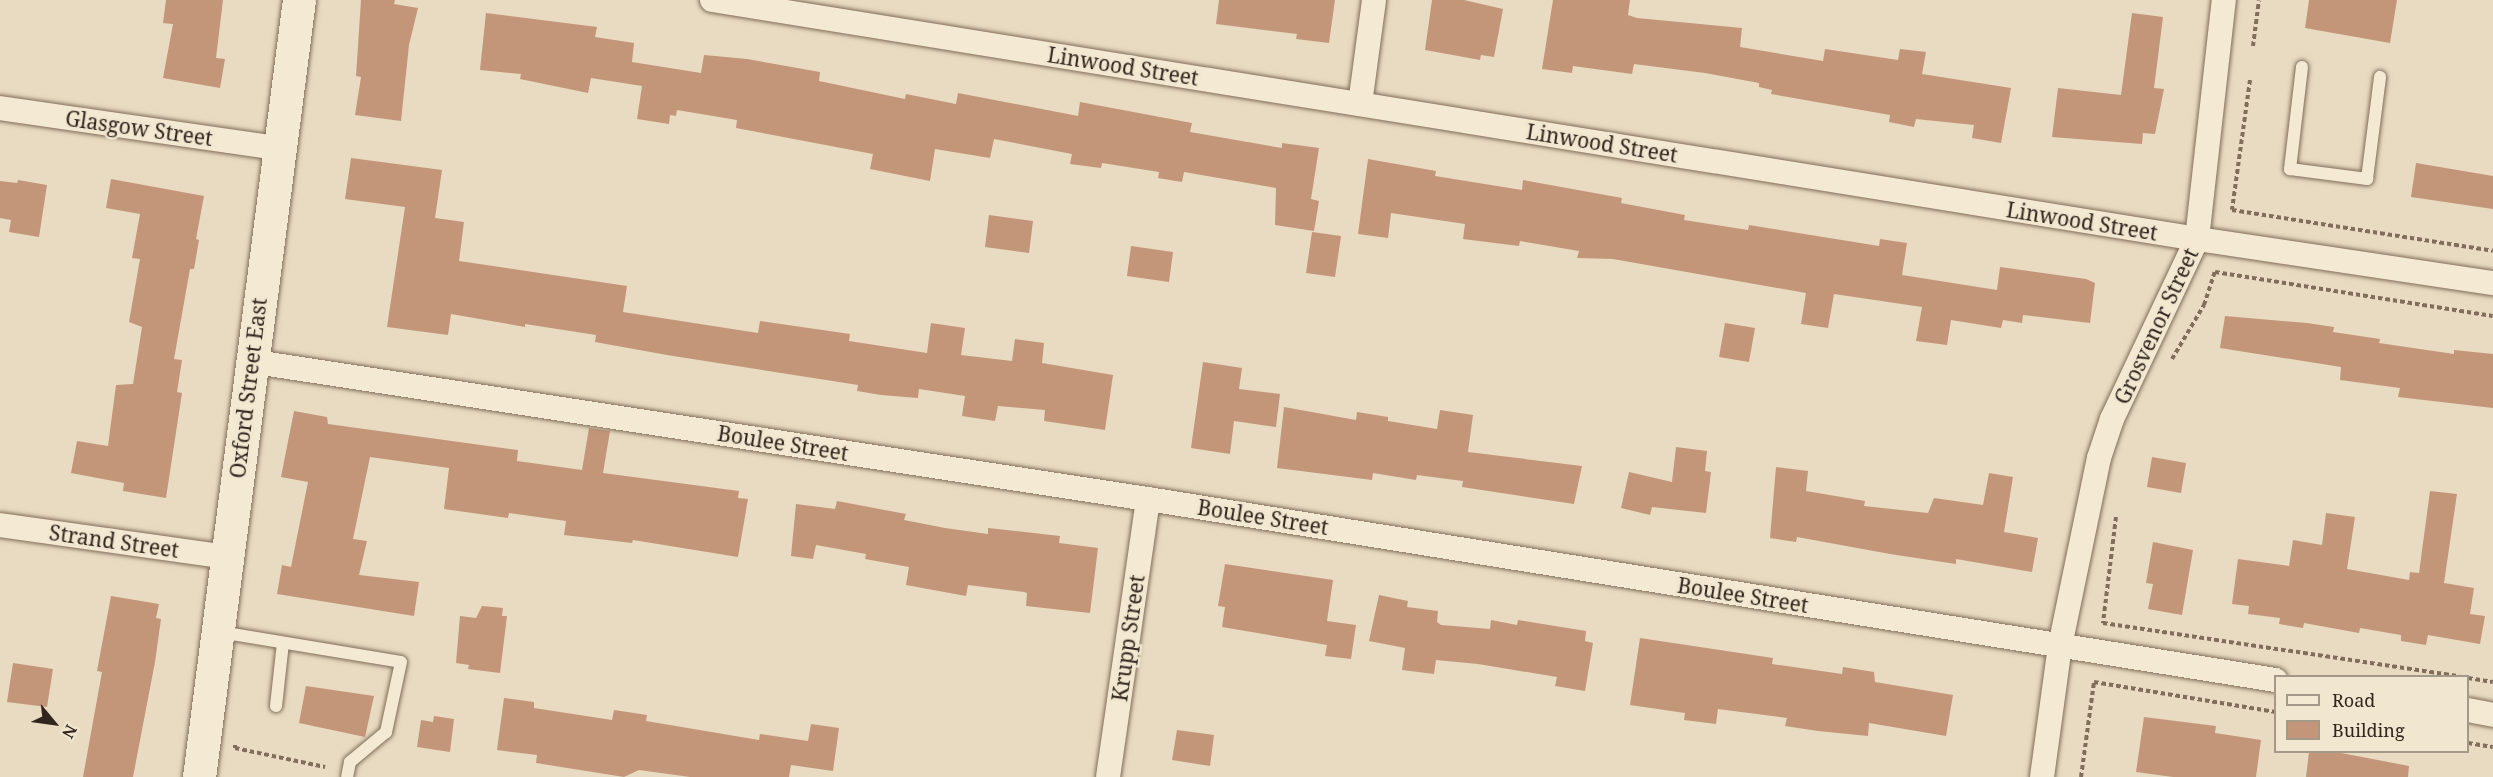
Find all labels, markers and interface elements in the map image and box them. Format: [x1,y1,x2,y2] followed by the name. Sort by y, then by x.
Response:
[1046,42,1200,90] street label: Linwood Street
[64,105,214,151] street label: Glasgow Street
[1525,119,1679,167] street label: Linwood Street
[2005,197,2159,245] street label: Linwood Street
[2109,244,2203,408] street label: Grosvenor Street
[224,296,272,480] street label: Oxford Street East
[716,420,850,466] street label: Boulee Street
[1196,494,1330,540] street label: Boulee Street
[48,519,180,563] street label: Strand Street
[1676,572,1810,618] street label: Boulee Street
[1107,573,1149,703] street label: Krupp Street
[2274,675,2469,753] legend
[2332,688,2375,712] text: Road
[24,693,84,753] north arrow
[2332,718,2405,742] text: Building
[57,721,82,743] text: N

